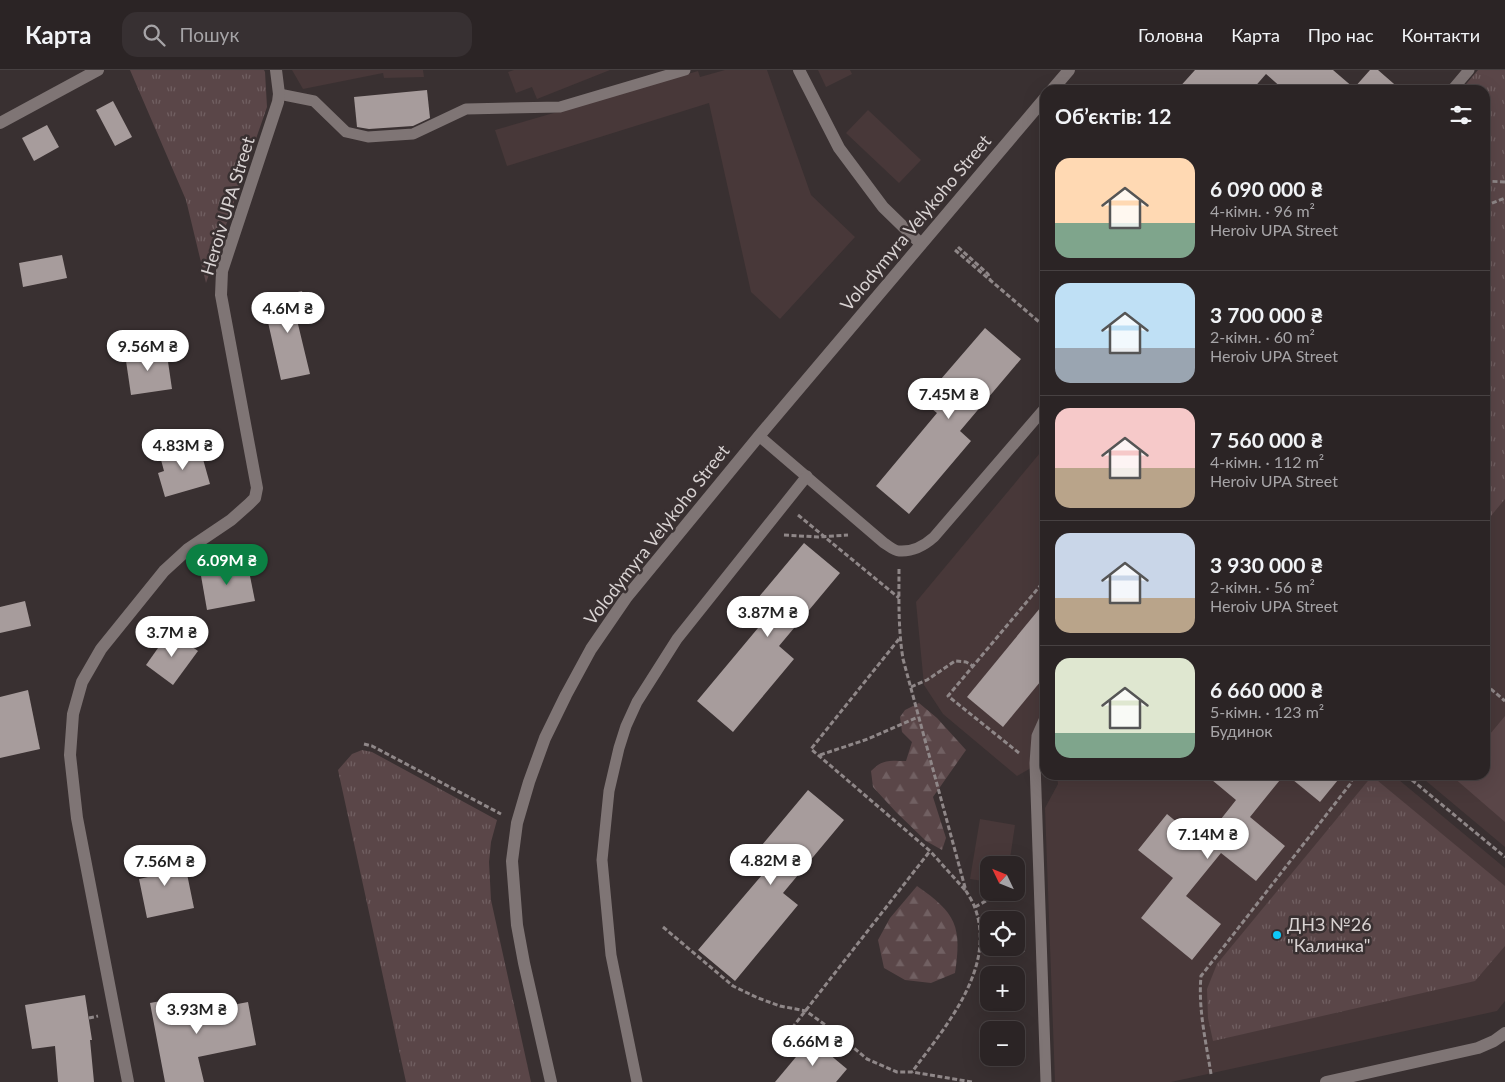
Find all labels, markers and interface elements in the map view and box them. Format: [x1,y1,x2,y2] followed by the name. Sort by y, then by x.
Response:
[122,12,472,57] search box
[25,20,92,49] text: Карта
[140,21,168,49] icon: search
[180,23,239,46] text: Пошук
[1138,24,1203,46] text: Головна
[1231,24,1280,46] text: Карта
[1308,24,1374,46] text: Про нас
[1402,24,1480,46] text: Контакти
[1447,101,1475,129] icon: filters
[1055,103,1171,128] text: Об’єктів: 12
[835,129,996,315] street label: Volodymyra Velykoho Street
[195,133,259,278] street label: Heroiv UPA Street
[1210,176,1323,201] text: 6 090 000 ₴
[1095,178,1155,238] icon: home
[1210,201,1315,220] text: 4-кімн. · 96 m²
[1210,220,1338,239] text: Heroiv UPA Street
[247,292,329,334] pin: 4.6M ₴
[262,298,314,317] text: 4.6M ₴
[1210,302,1323,327] text: 3 700 000 ₴
[1095,303,1155,363] icon: home
[1210,327,1315,346] text: 2-кімн. · 60 m²
[102,330,194,372] pin: 9.56M ₴
[118,336,178,355] text: 9.56M ₴
[1210,346,1338,365] text: Heroiv UPA Street
[903,378,995,420] pin: 7.45M ₴
[919,384,979,403] text: 7.45M ₴
[1210,427,1323,452] text: 7 560 000 ₴
[137,428,229,471] pin: 4.83M ₴
[1095,428,1155,488] icon: home
[153,435,213,454] text: 4.83M ₴
[579,439,734,629] street label: Volodymyra Velykoho Street
[1210,452,1324,471] text: 4-кімн. · 112 m²
[1210,471,1338,490] text: Heroiv UPA Street
[181,544,273,586] pin: 6.09M ₴
[197,550,257,569] text: 6.09M ₴
[1210,552,1323,577] text: 3 930 000 ₴
[1095,553,1155,613] icon: home
[1210,577,1315,596] text: 2-кімн. · 56 m²
[722,596,814,638] pin: 3.87M ₴
[1210,596,1338,615] text: Heroiv UPA Street
[738,602,798,621] text: 3.87M ₴
[131,616,213,658] pin: 3.7M ₴
[146,622,198,641] text: 3.7M ₴
[1210,677,1323,702] text: 6 660 000 ₴
[1095,678,1155,738] icon: home
[1210,702,1324,721] text: 5-кімн. · 123 m²
[1210,721,1273,740] text: Будинок
[1162,818,1254,860] pin: 7.14M ₴
[1178,824,1238,843] text: 7.14M ₴
[119,844,211,887] pin: 7.56M ₴
[725,844,817,886] pin: 4.82M ₴
[741,850,801,869] text: 4.82M ₴
[135,851,195,870] text: 7.56M ₴
[980,856,1025,901] north arrow
[980,856,1025,1066] map controls
[980,911,1025,956] button: locate
[1287,913,1372,956] place label: ДНЗ №26 "Калинка"
[1271,929,1283,941] marker: ДНЗ №26 "Калинка"
[980,966,1025,1011] button: +
[151,992,243,1035] pin: 3.93M ₴
[167,999,227,1018] text: 3.93M ₴
[980,1021,1025,1066] button: −
[767,1024,859,1067] pin: 6.66M ₴
[783,1031,843,1050] text: 6.66M ₴

